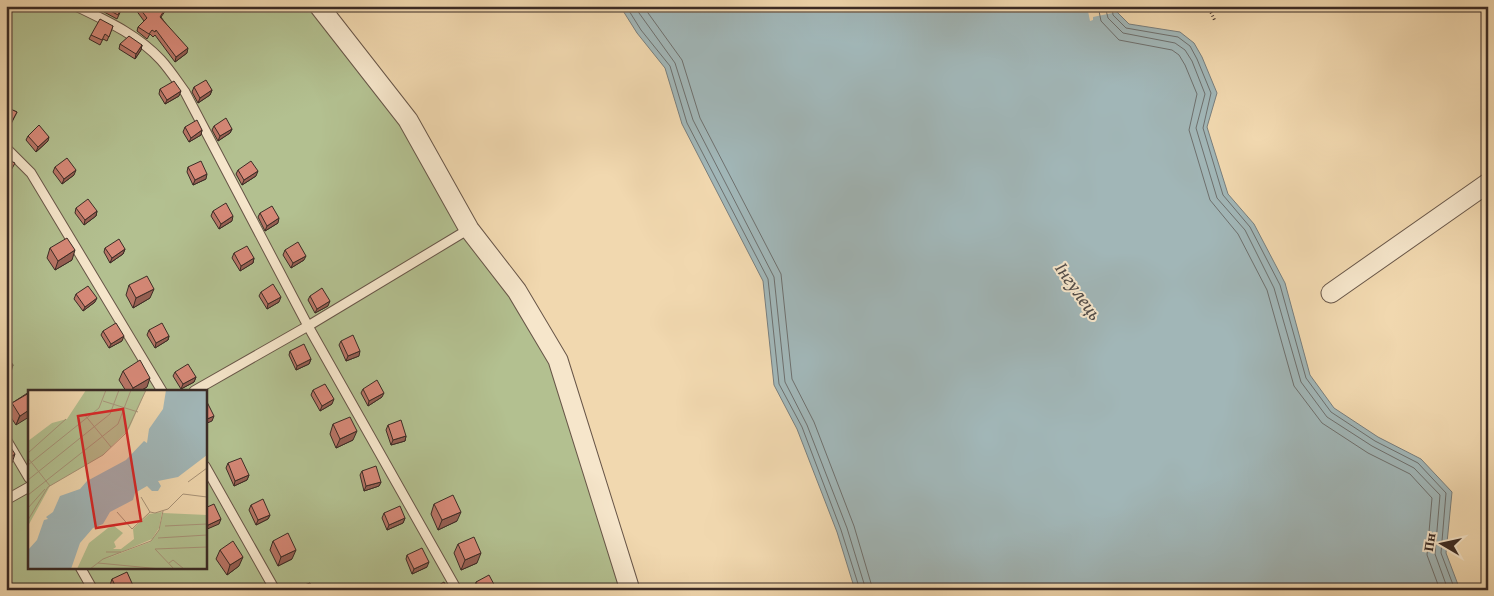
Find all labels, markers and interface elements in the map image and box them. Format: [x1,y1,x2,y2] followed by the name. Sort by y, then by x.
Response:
[1049,256,1109,326] water label: Інгулець
[28,390,206,568] inset map
[1416,518,1466,568] north arrow
[1418,531,1441,552] text: Пн

